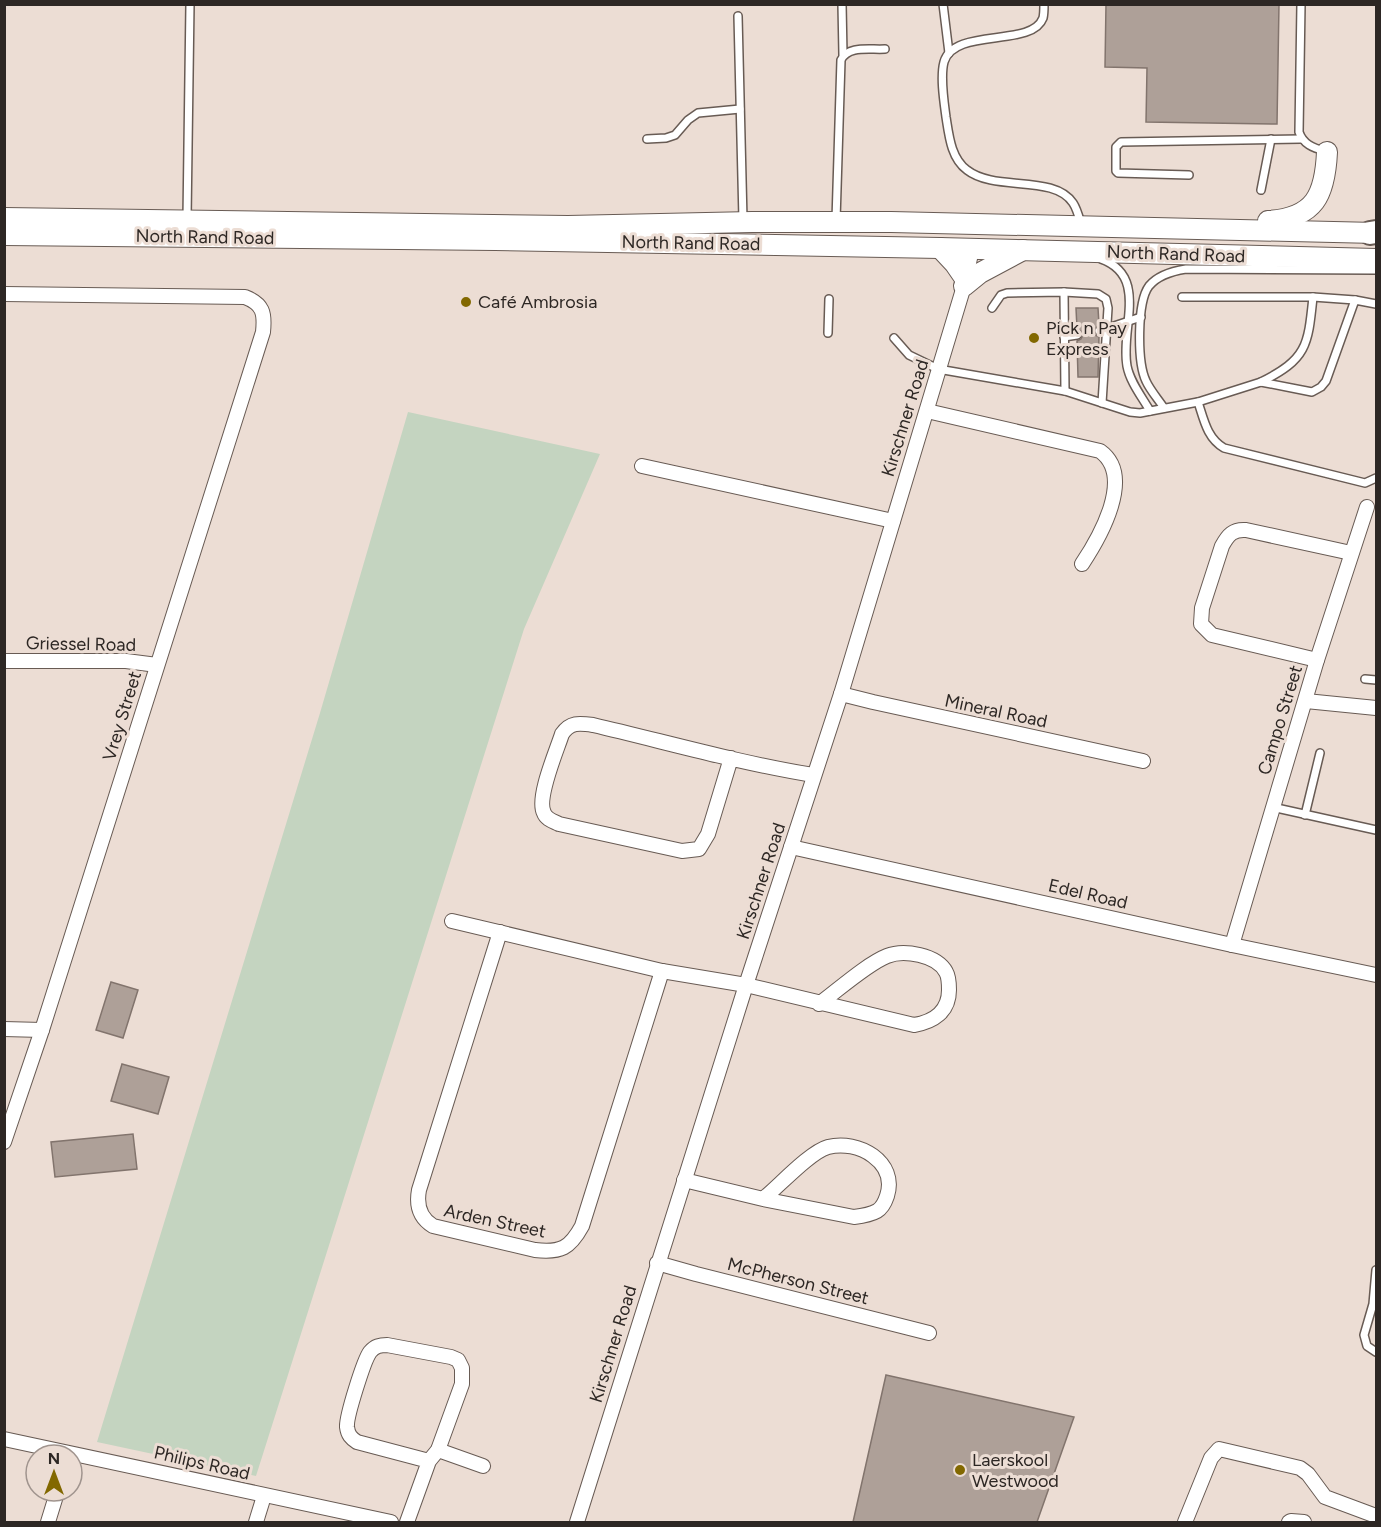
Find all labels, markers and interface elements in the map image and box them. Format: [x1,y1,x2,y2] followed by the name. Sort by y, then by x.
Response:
[135,225,275,249] street label: North Rand Road
[621,231,761,255] street label: North Rand Road
[1106,241,1246,267] street label: North Rand Road
[478,291,597,313] place label: Café Ambrosia
[459,295,473,309] marker: Café Ambrosia
[1046,317,1127,360] place label: Pick n Pay Express
[1027,331,1041,345] marker: Pick n Pay Express
[877,357,933,479] street label: Kirschner Road
[26,632,136,656] street label: Griessel Road
[1253,662,1307,777] street label: Campo Street
[98,668,146,763] street label: Vrey Street
[943,689,1049,733] street label: Mineral Road
[732,820,790,942] street label: Kirschner Road
[1046,874,1130,914] street label: Edel Road
[442,1199,548,1243] street label: Arden Street
[725,1253,871,1309] street label: McPherson Street
[585,1283,641,1405] street label: Kirschner Road
[152,1441,252,1485] street label: Philips Road
[24,1443,84,1503] north arrow
[48,1449,60,1468] text: N
[972,1449,1059,1492] place label: Laerskool Westwood
[953,1463,967,1477] marker: Laerskool Westwood

